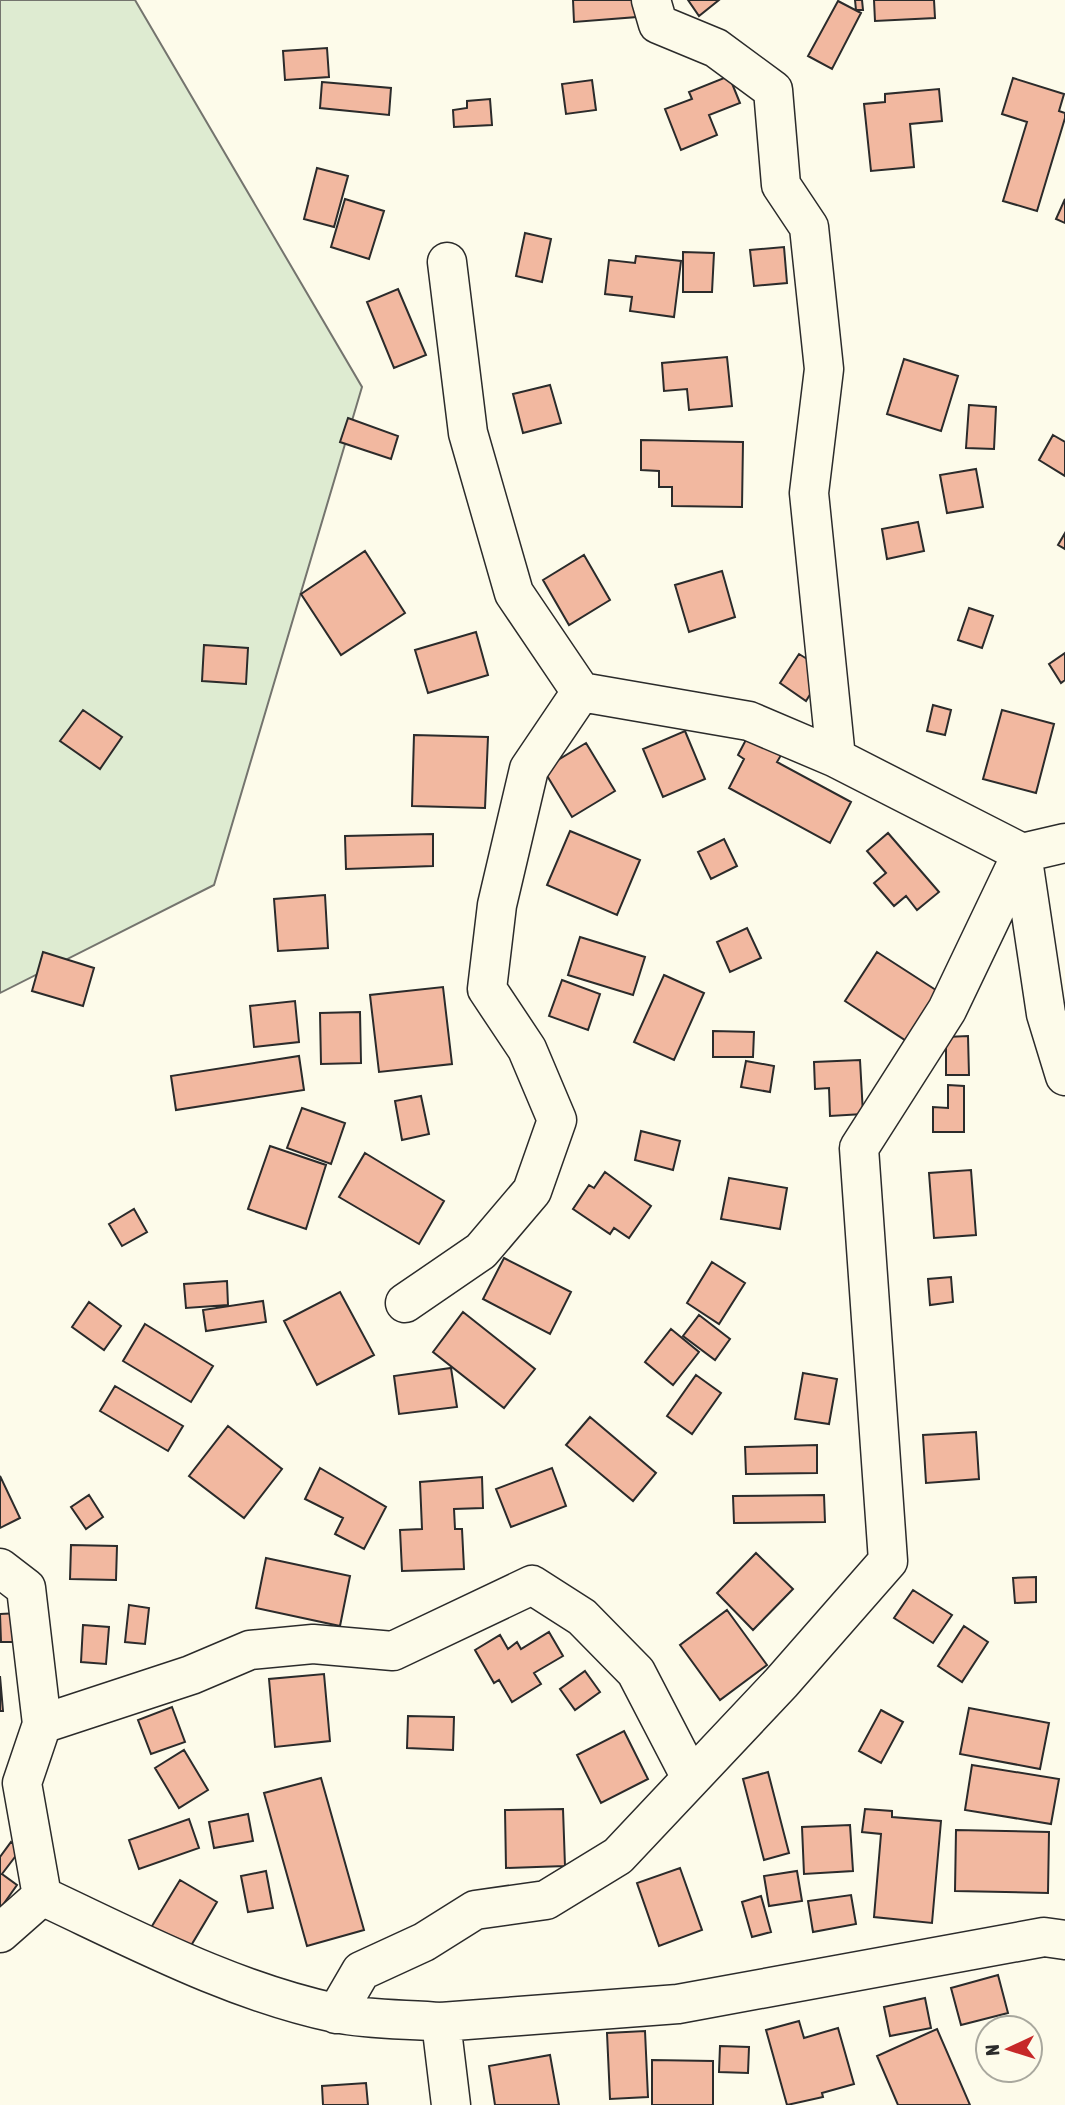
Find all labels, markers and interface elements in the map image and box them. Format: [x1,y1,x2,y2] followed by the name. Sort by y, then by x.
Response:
[974,2014,1044,2084] north arrow
[981,2044,1003,2057] text: N

